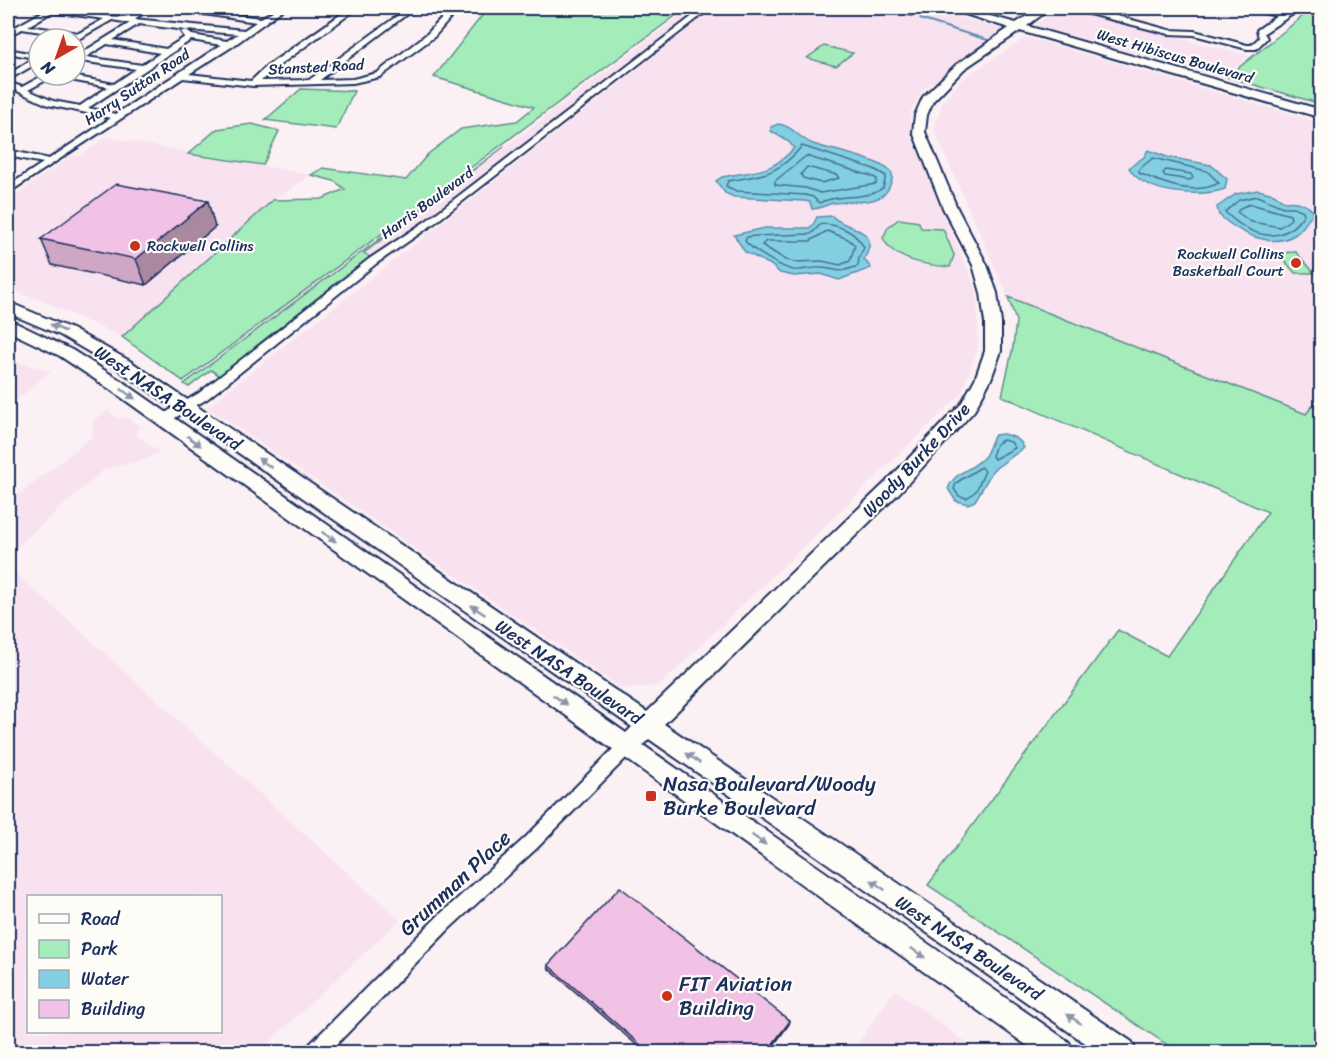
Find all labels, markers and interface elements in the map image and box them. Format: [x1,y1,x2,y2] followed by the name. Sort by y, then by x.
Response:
[1094,21,1257,91] street label: West Hibiscus Boulevard
[27,27,87,87] north arrow
[79,41,196,132] street label: Harry Sutton Road
[267,51,366,82] street label: Stansted Road
[33,53,62,83] text: N
[375,159,480,246] street label: Harris Boulevard
[147,233,254,259] place label: Rockwell Collins
[128,239,142,253] marker: Rockwell Collins
[1172,241,1285,284] place label: Rockwell Collins Basketball Court
[1289,256,1303,270] marker: Rockwell Collins Basketball Court
[49,324,67,334] one-way arrow
[87,336,250,460] street label: West NASA Boulevard
[120,388,136,400] one-way arrow
[854,395,978,525] street label: Woody Burke Drive
[185,435,201,447] one-way arrow
[258,457,274,469] one-way arrow
[320,531,336,543] one-way arrow
[470,604,486,616] one-way arrow
[488,610,651,734] street label: West NASA Boulevard
[551,694,567,706] one-way arrow
[686,752,702,764] one-way arrow
[663,765,876,827] place label: Nasa Boulevard/Woody Burke Boulevard
[644,789,658,803] marker: Nasa Boulevard/Woody Burke Boulevard
[390,820,520,946] street label: Grumman Place
[750,834,766,846] one-way arrow
[871,879,887,891] one-way arrow
[888,886,1051,1010] street label: West NASA Boulevard
[27,895,222,1033] legend
[81,903,121,935] text: Road
[81,933,118,965] text: Park
[910,947,926,959] one-way arrow
[81,963,130,995] text: Water
[679,965,792,1027] place label: FIT Aviation Building
[660,989,674,1003] marker: FIT Aviation Building
[81,993,145,1025] text: Building
[1066,1013,1082,1025] one-way arrow

